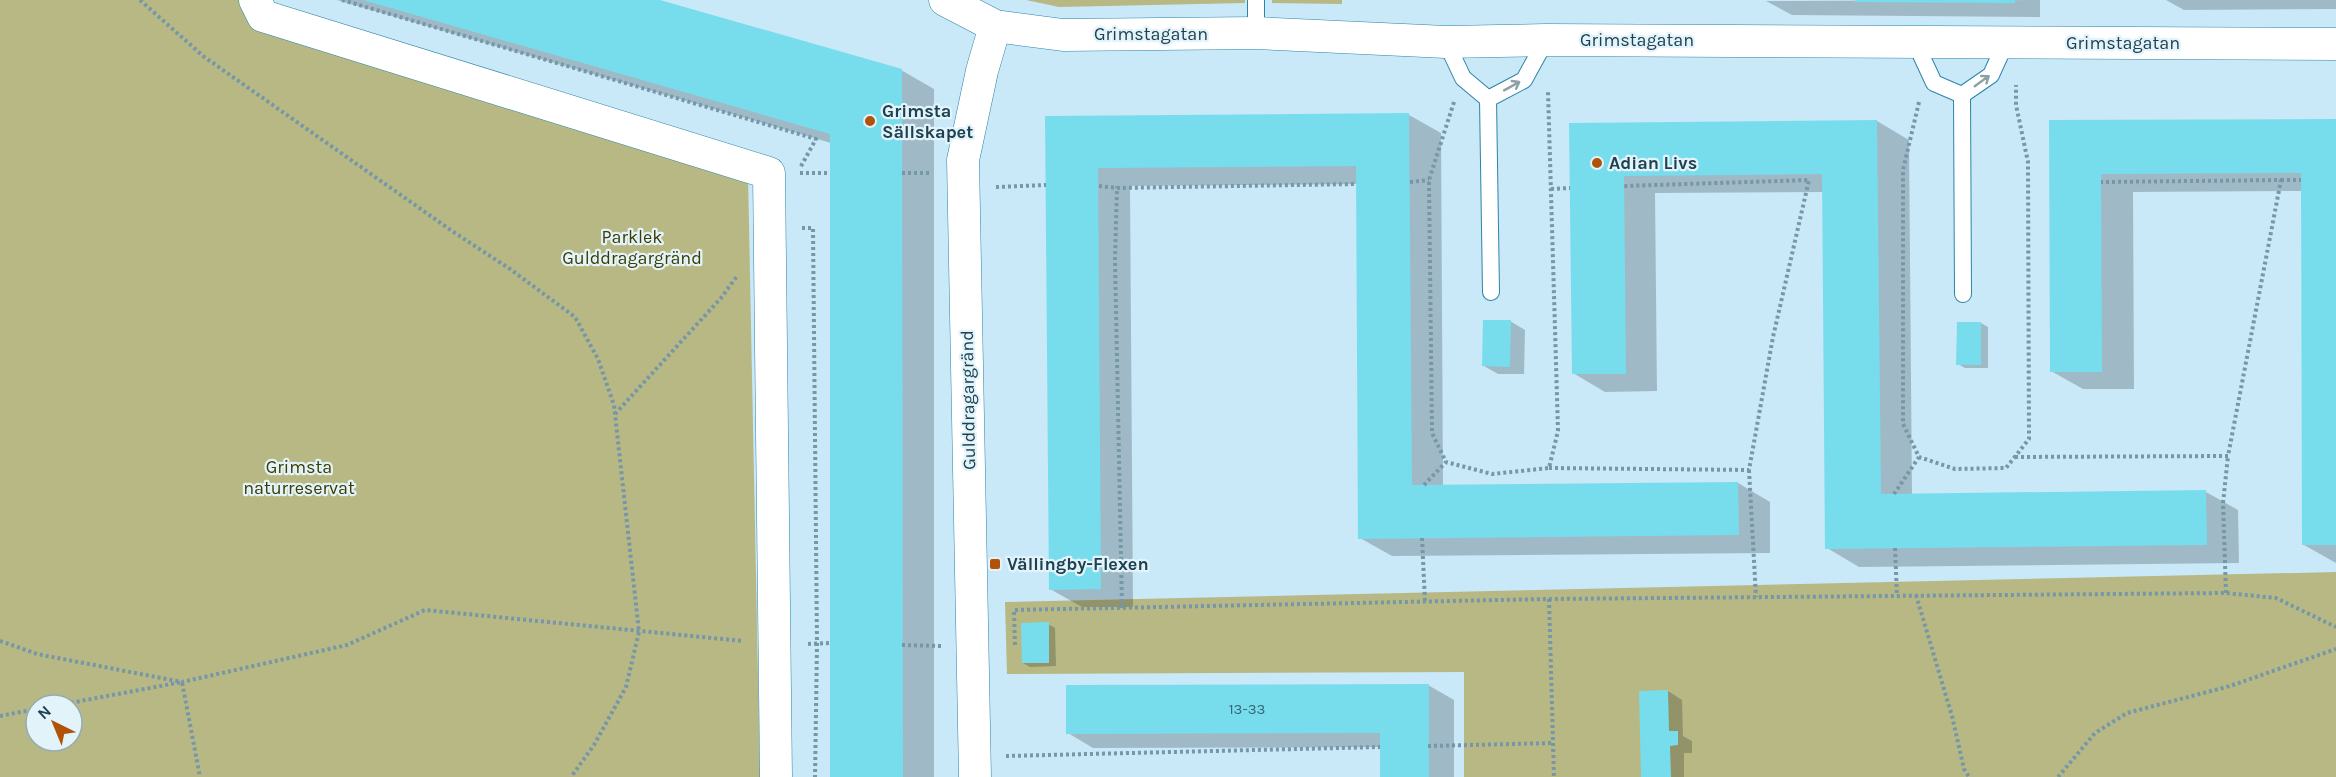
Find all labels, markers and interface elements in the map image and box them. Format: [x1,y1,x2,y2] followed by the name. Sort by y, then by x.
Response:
[1094,23,1208,45] street label: Grimstagatan
[1580,29,1694,51] street label: Grimstagatan
[2066,32,2180,54] street label: Grimstagatan
[1974,75,1990,88] one-way arrow
[1503,80,1521,91] one-way arrow
[882,100,973,143] place label: Grimsta Sällskapet
[863,114,877,128] marker: Grimsta Sällskapet
[1609,152,1697,174] place label: Adian Livs
[1590,156,1604,170] marker: Adian Livs
[562,226,702,269] park label: Parklek Gulddragargränd
[956,330,980,470] street label: Gulddragargränd
[243,456,355,499] park label: Grimsta naturreservat
[1007,553,1149,575] place label: Vällingby-Flexen
[988,557,1002,571] marker: Vällingby-Flexen
[24,693,84,753] north arrow
[1229,700,1265,718] house number: 13-33
[33,702,55,723] text: N

